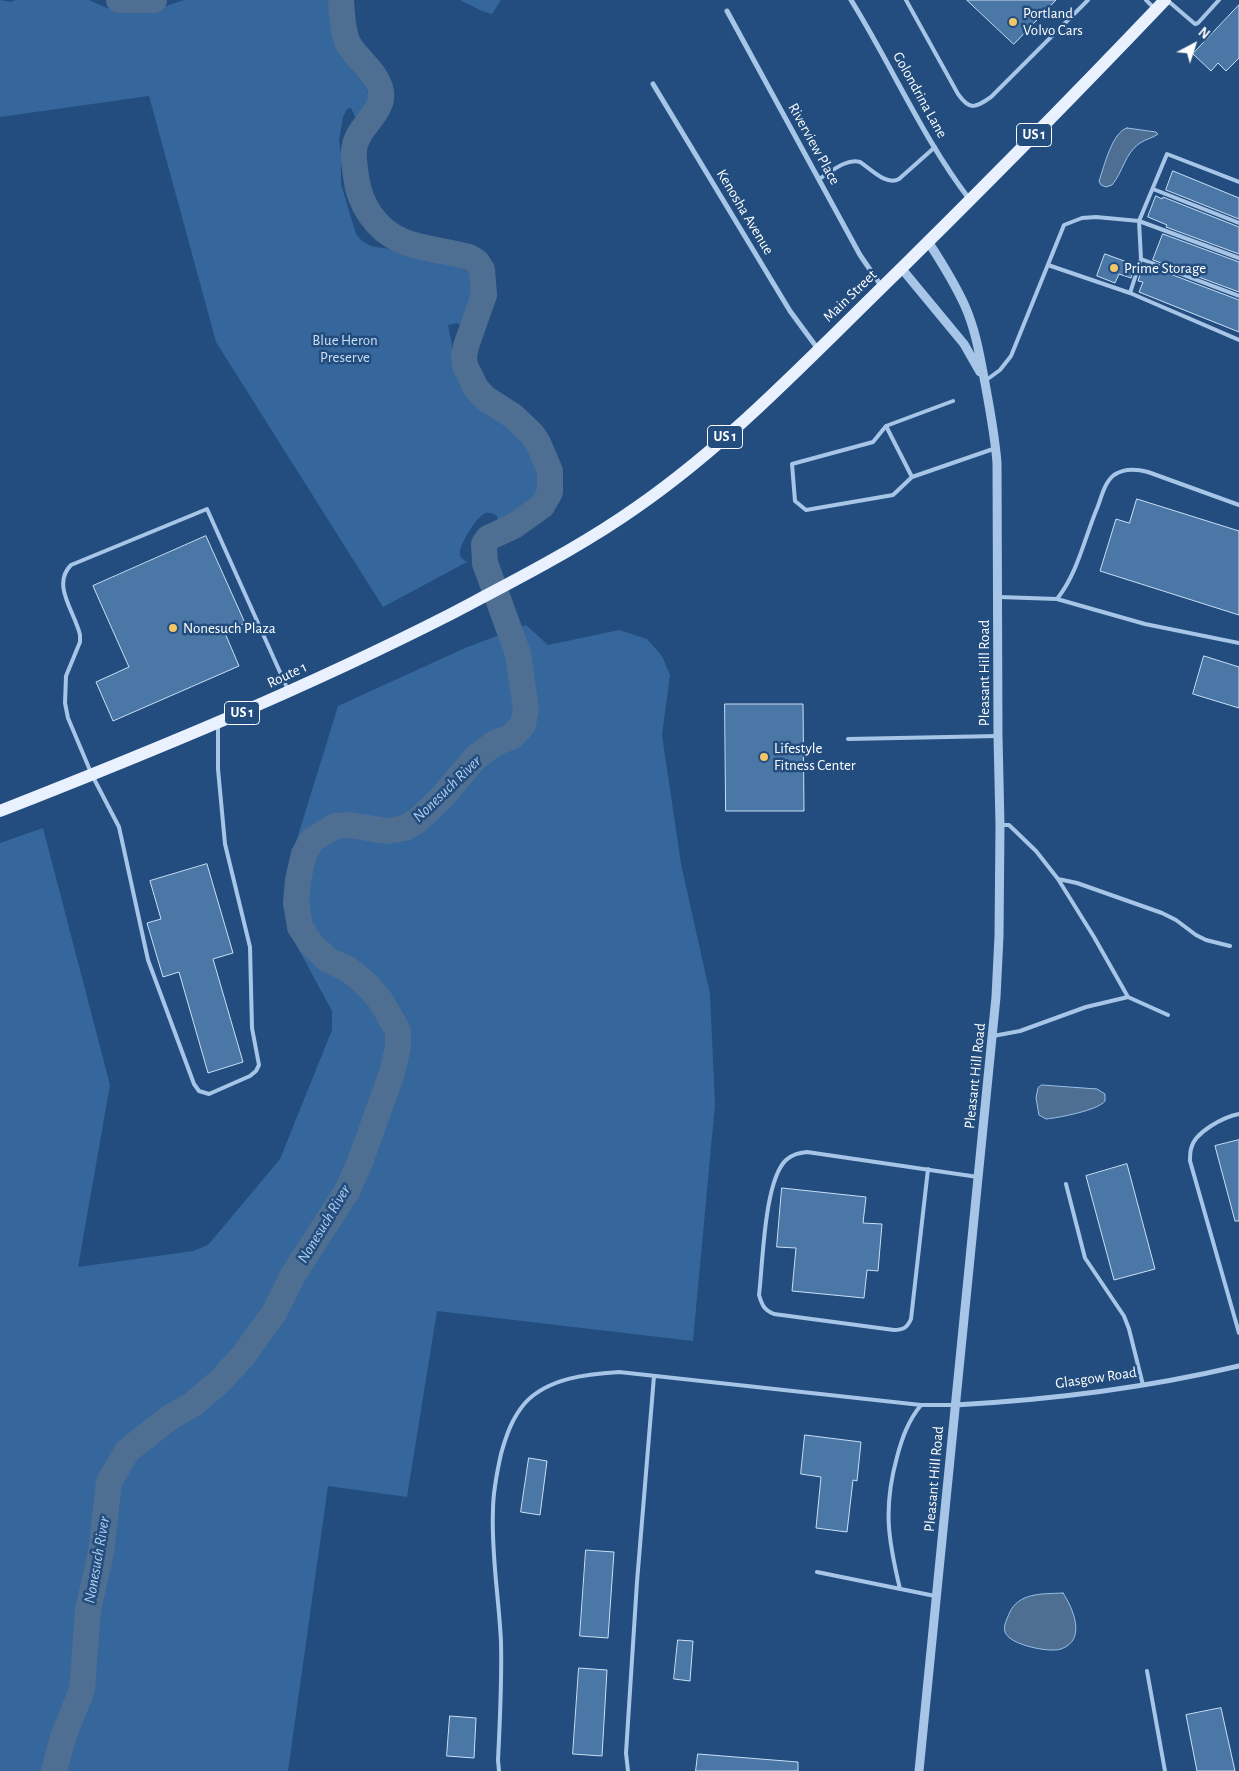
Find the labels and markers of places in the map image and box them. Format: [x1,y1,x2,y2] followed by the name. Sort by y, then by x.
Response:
[1023,4,1083,39] place label: Portland Volvo Cars
[1007,16,1019,28] marker: Portland Volvo Cars
[1124,259,1206,277] place label: Prime Storage
[1108,262,1120,274] marker: Prime Storage
[183,619,276,637] place label: Nonesuch Plaza
[167,622,179,634] marker: Nonesuch Plaza
[774,739,856,774] place label: Lifestyle Fitness Center
[758,751,770,763] marker: Lifestyle Fitness Center

